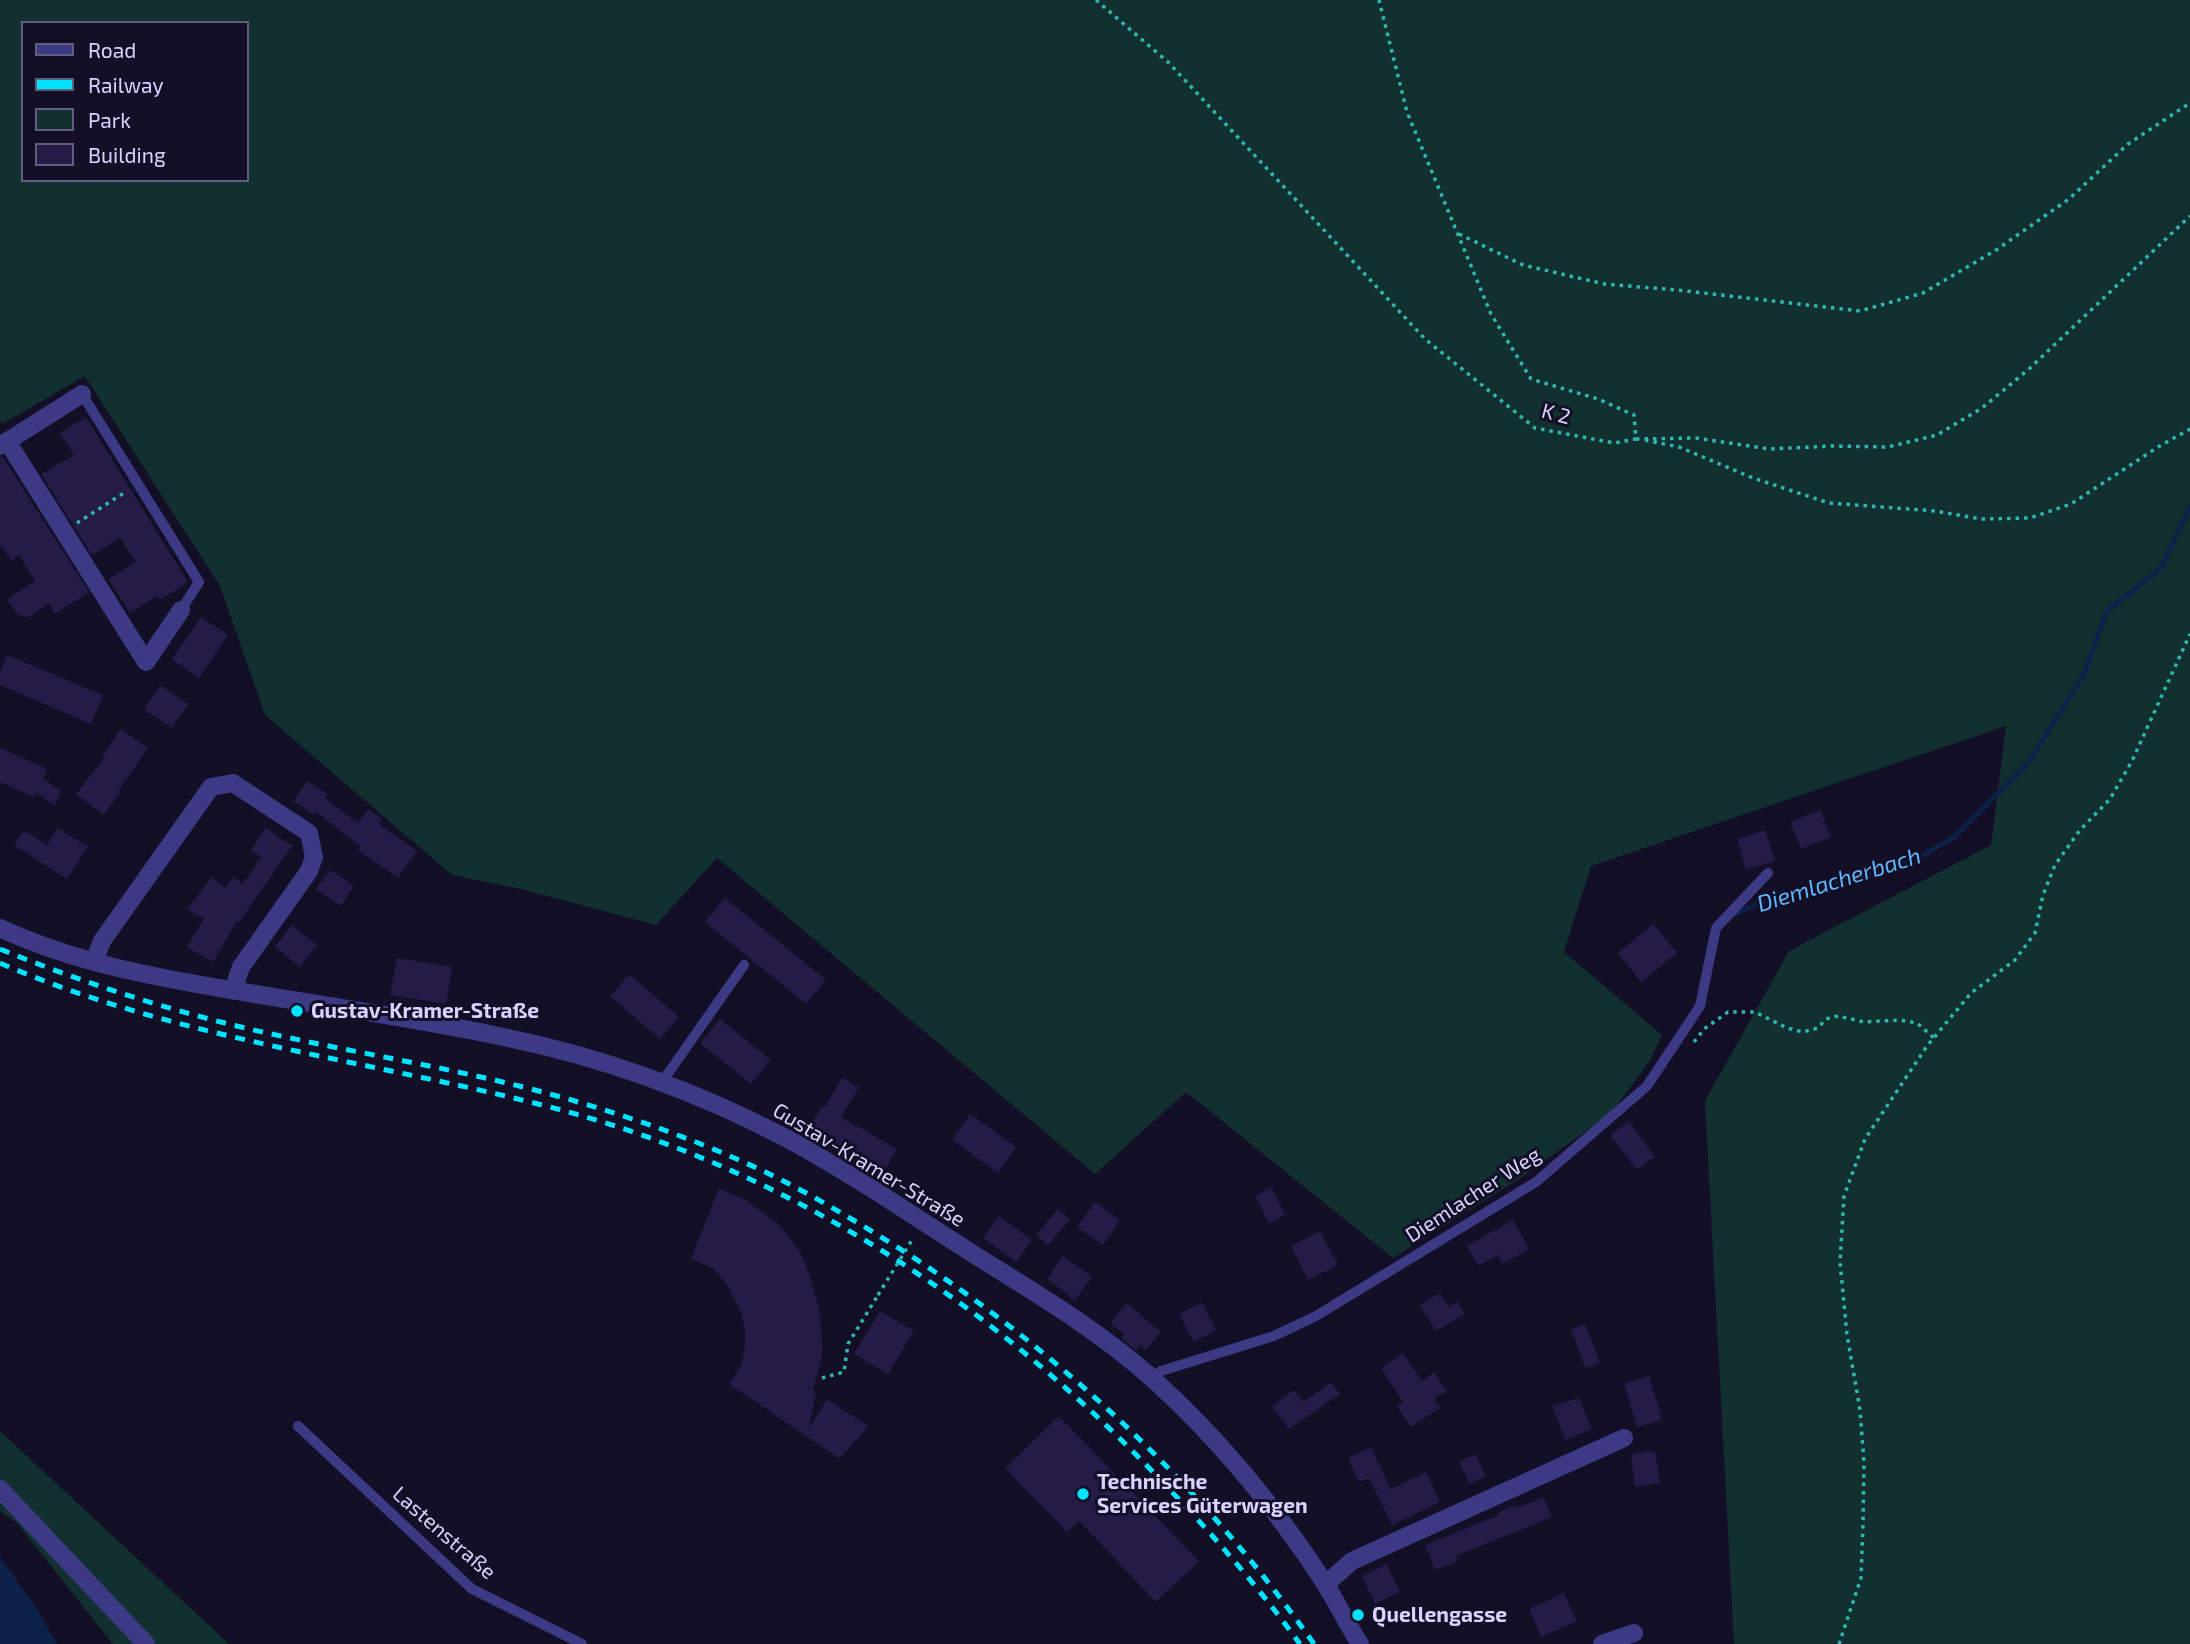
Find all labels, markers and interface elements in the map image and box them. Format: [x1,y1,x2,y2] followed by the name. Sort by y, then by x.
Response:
[21,21,248,182] legend
[88,37,136,62] text: Road
[88,72,164,97] text: Railway
[88,107,131,132] text: Park
[88,142,166,167] text: Building
[1539,398,1573,430] street label: K 2
[1754,842,1924,918] water label: Diemlacherbach
[311,998,539,1024] place label: Gustav-Kramer-Straße
[289,1003,305,1019] marker: Gustav-Kramer-Straße
[768,1098,970,1232] street label: Gustav-Kramer-Straße
[1401,1142,1545,1248] street label: Diemlacher Weg
[1097,1469,1308,1519] place label: Technische Services Güterwagen
[387,1481,501,1585] street label: Lastenstraße
[1075,1486,1091,1502] marker: Technische Services Güterwagen
[1372,1602,1507,1628] place label: Quellengasse
[1350,1607,1366,1623] marker: Quellengasse

